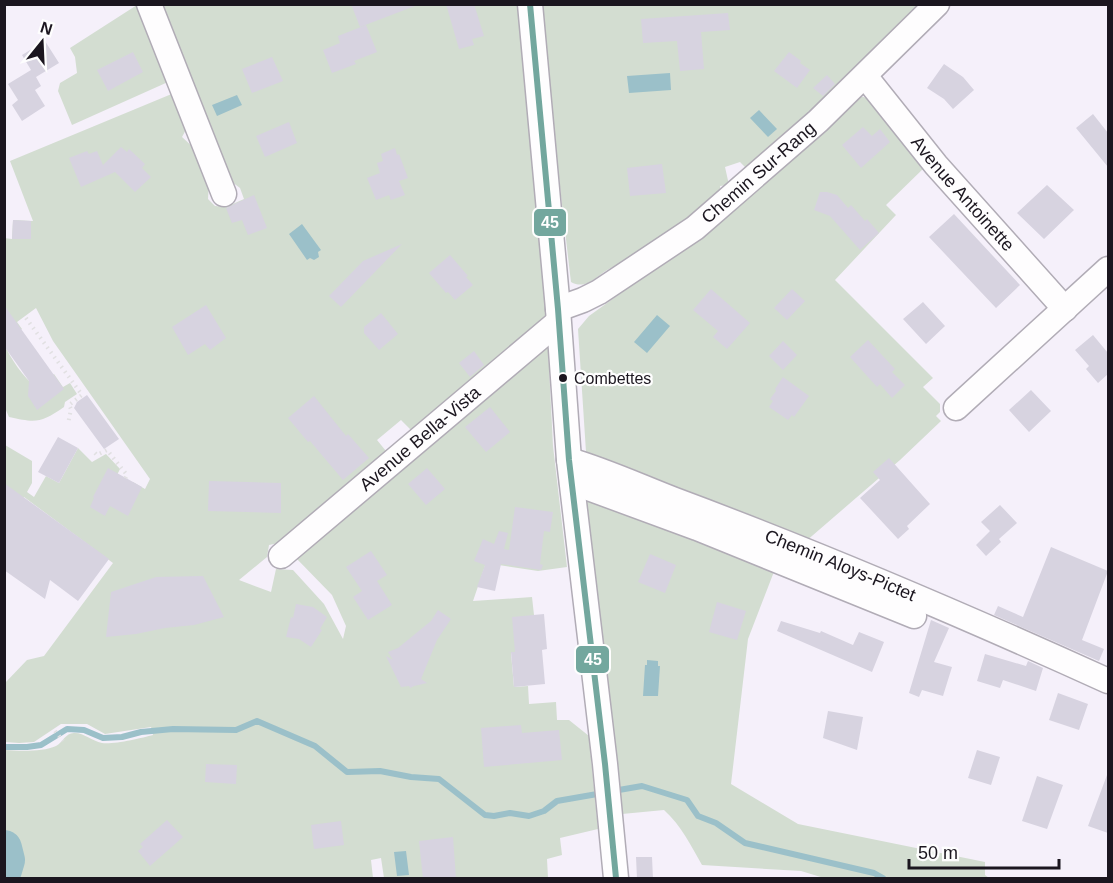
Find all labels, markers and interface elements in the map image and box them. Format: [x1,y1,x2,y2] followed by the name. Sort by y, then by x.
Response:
[12,12,72,72] north arrow
[38,18,55,38] text: N
[698,118,819,228] street label: Chemin Sur-Rang
[907,132,1018,255] street label: Avenue Antoinette
[533,208,567,237] line badge: 45
[541,214,559,231] text: 45
[574,370,651,387] place label: Combettes
[557,372,569,384] marker: Combettes
[356,381,485,495] street label: Avenue Bella-Vista
[762,526,919,605] street label: Chemin Aloys-Pictet
[575,645,610,674] line badge: 45
[584,651,602,668] text: 45
[909,832,1059,870] scale bar
[918,843,958,863] text: 50 m

